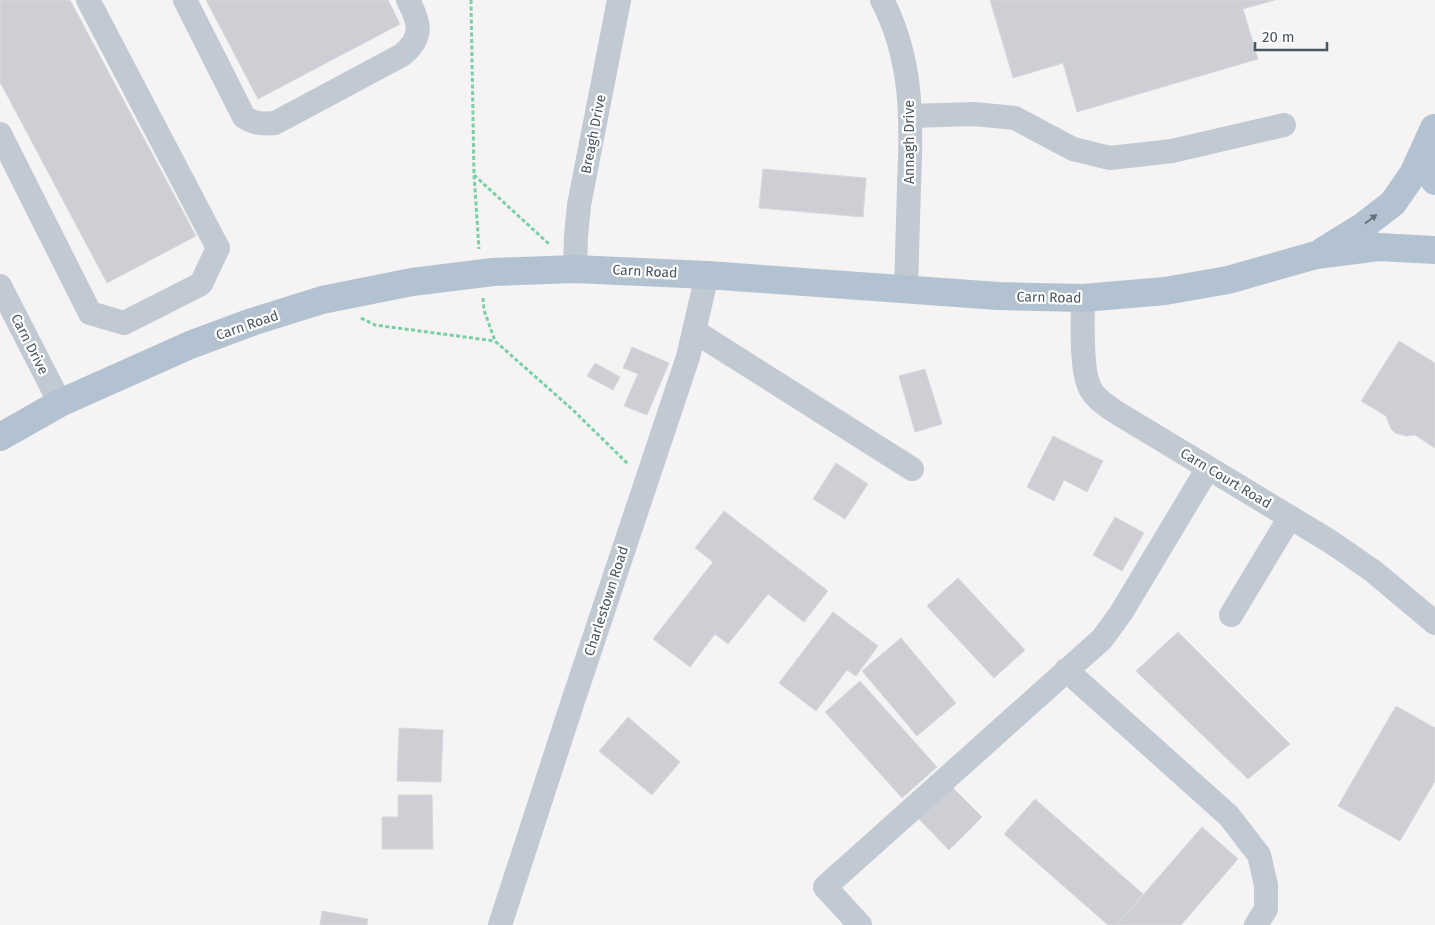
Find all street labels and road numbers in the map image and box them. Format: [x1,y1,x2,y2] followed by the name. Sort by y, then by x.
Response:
[577,93,610,175] street label: Breagh Drive
[901,100,918,184] street label: Annagh Drive
[612,261,678,282] street label: Carn Road
[1016,288,1082,307] street label: Carn Road
[214,307,281,344] street label: Carn Road
[7,311,52,377] street label: Carn Drive
[1177,445,1274,512] street label: Carn Court Road
[581,544,632,658] street label: Charlestown Road

